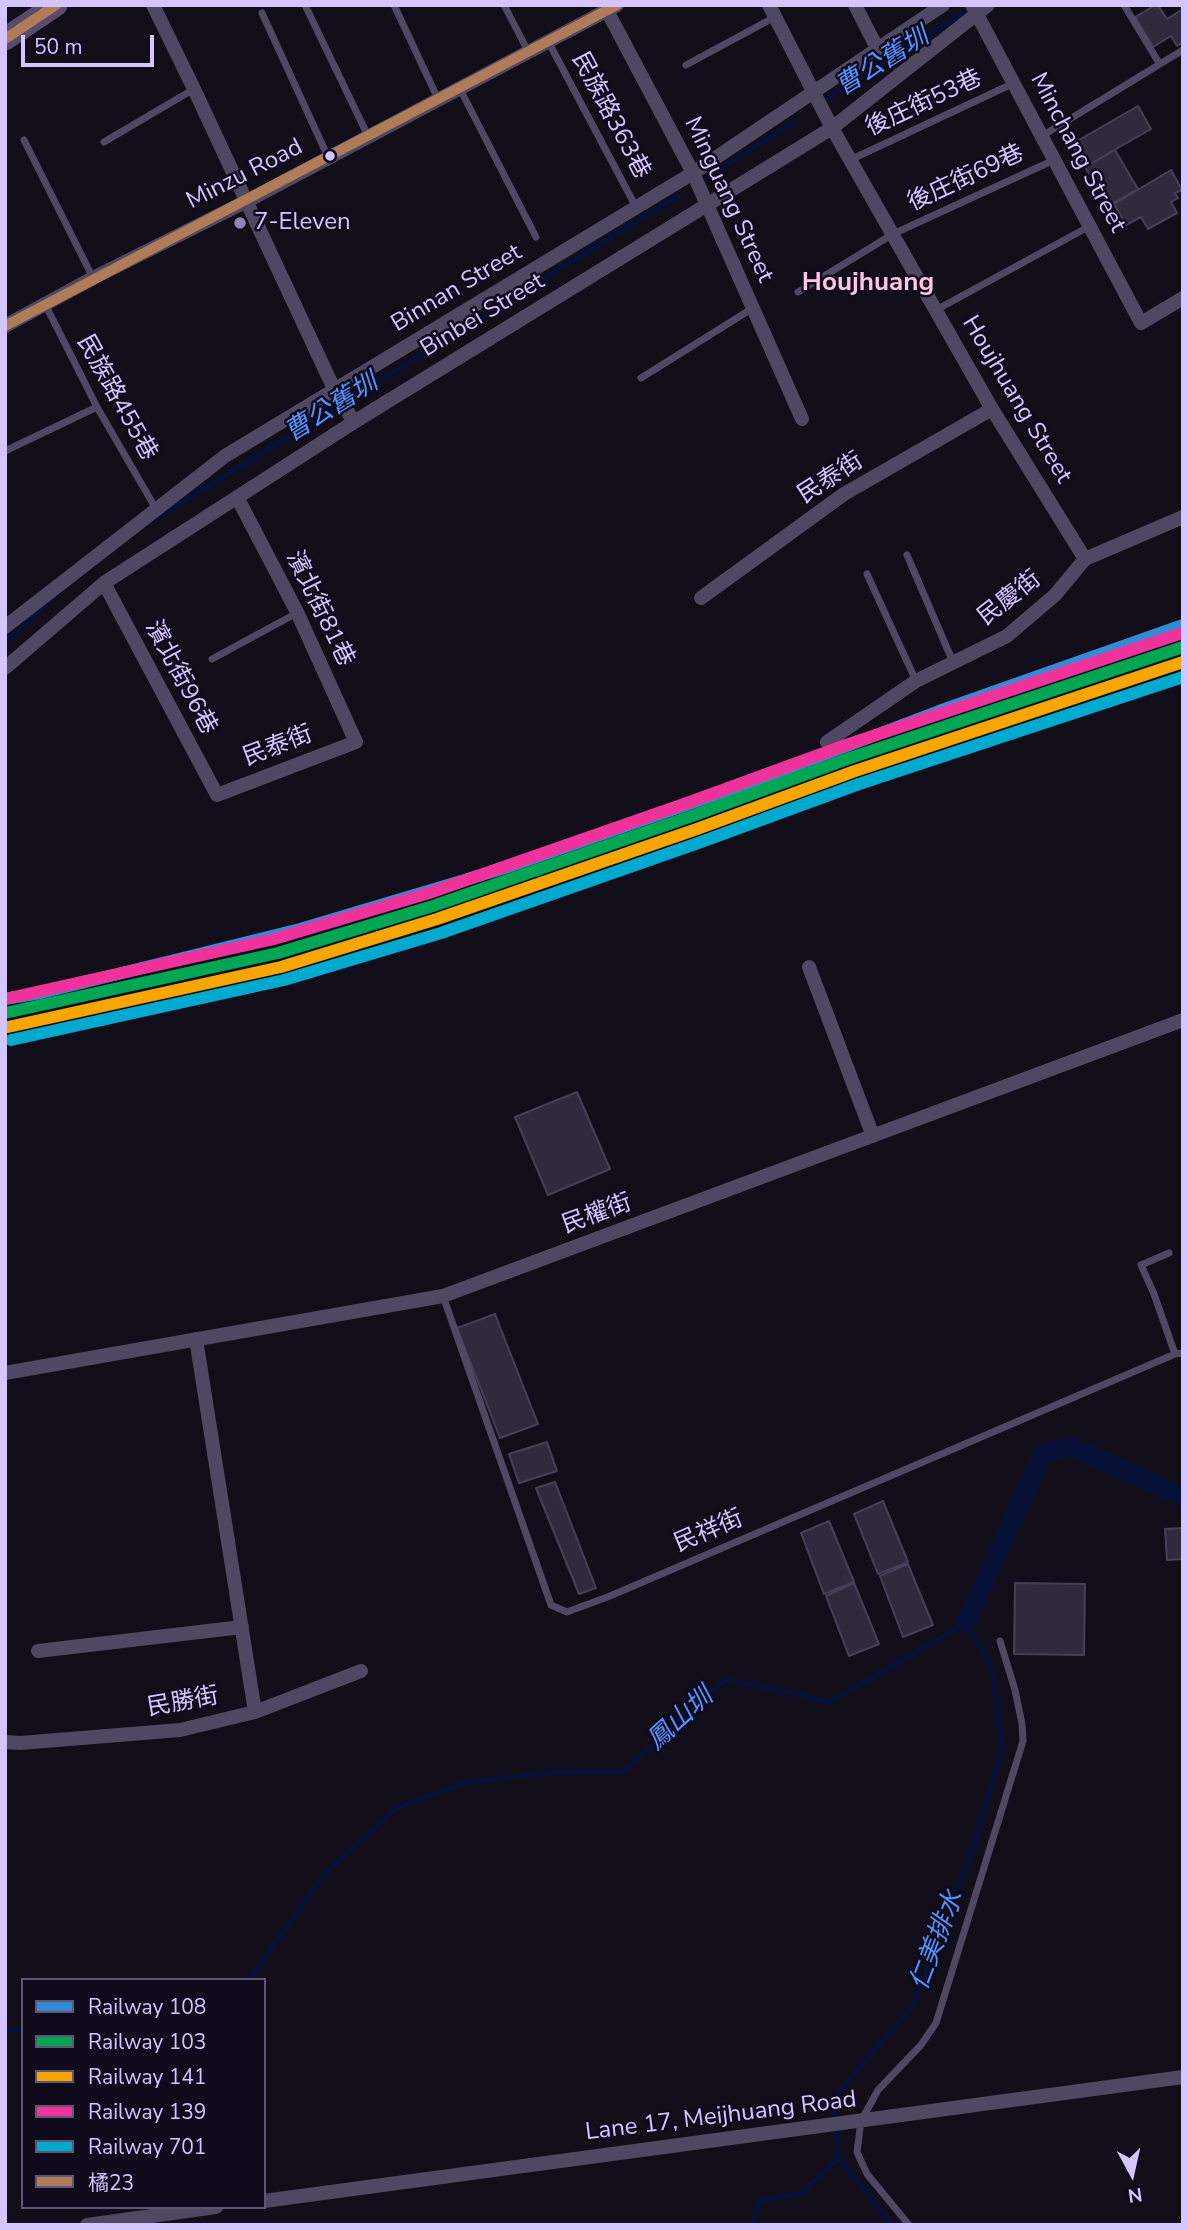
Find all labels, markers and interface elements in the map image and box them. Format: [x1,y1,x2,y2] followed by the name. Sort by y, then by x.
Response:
[24,21,158,65] scale bar
[831,22,935,104] water label: 曹公舊圳
[34,33,83,61] text: 50 m
[565,48,655,184] street label: 民族路363巷
[861,65,987,143] street label: 後庄街53巷
[1023,68,1131,238] street label: Minchang Street
[677,113,779,287] street label: Minguang Street
[182,133,308,217] street label: Minzu Road
[903,140,1029,218] street label: 後庄街69巷
[323,149,337,163] unlabelled marker
[254,209,351,237] place label: 7-Eleven
[232,215,248,231] marker: 7-Eleven
[387,239,527,339] street label: Binnan Street
[416,268,550,364] street label: Binbei Street
[802,268,934,300] district label: Houjhuang
[955,311,1077,489] street label: Houjhuang Street
[70,330,162,466] street label: 民族路455巷
[280,368,384,450] water label: 曹公舊圳
[793,447,869,511] street label: 民泰街
[279,547,359,671] street label: 濱北街81巷
[973,565,1047,633] street label: 民慶街
[138,616,222,740] street label: 濱北街96巷
[239,721,317,773] street label: 民泰街
[558,1189,636,1241] street label: 民權街
[670,1505,748,1559] street label: 民祥街
[642,1682,720,1758] water label: 鳳山圳
[145,1683,221,1723] street label: 民勝街
[905,1887,971,1995] water label: 仁美排水
[21,1978,266,2209] legend
[88,1993,206,2021] text: Railway 108
[88,2028,206,2056] text: Railway 103
[88,2063,206,2091] text: Railway 141
[584,2086,858,2148] street label: Lane 17, Meijhuang Road
[88,2098,206,2126] text: Railway 139
[88,2133,206,2161] text: Railway 701
[1097,2139,1167,2209] north arrow
[88,2169,134,2197] text: 橘23
[1126,2181,1144,2209] text: N

